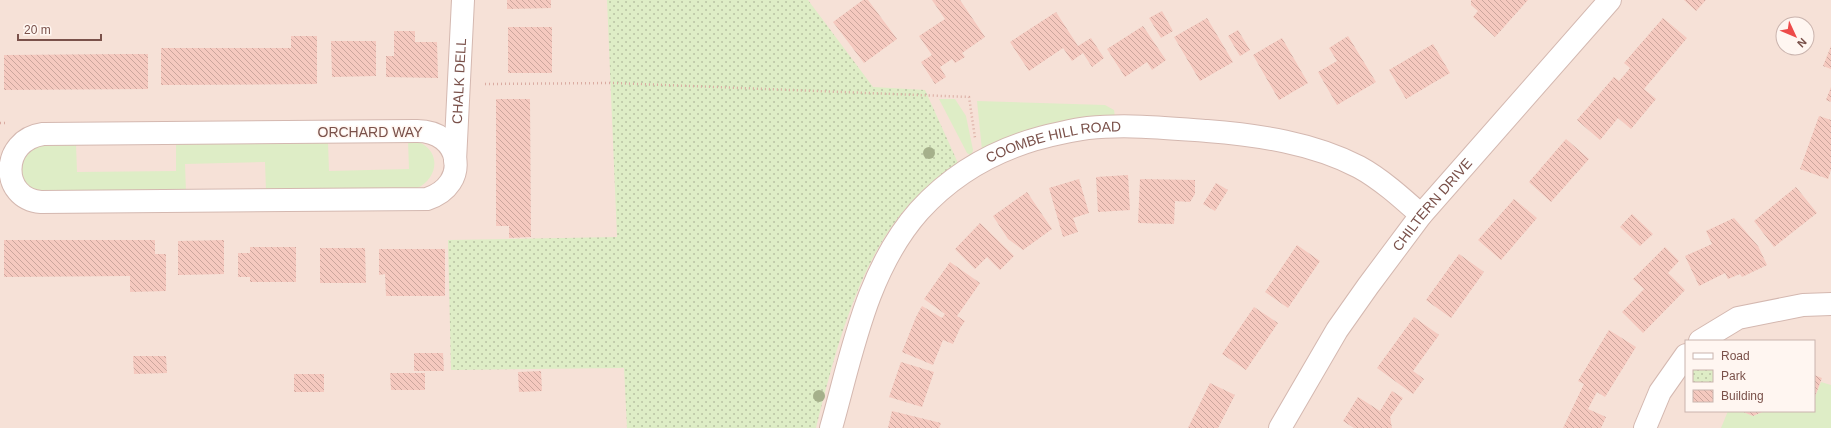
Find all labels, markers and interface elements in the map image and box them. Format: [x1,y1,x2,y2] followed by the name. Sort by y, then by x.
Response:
[18,16,101,42] scale bar
[1775,16,1815,56] north arrow
[24,23,51,37] text: 20 m
[1795,36,1809,50] text: N
[449,38,469,124] street label: CHALK DELL
[983,118,1121,166] street label: COOMBE HILL ROAD
[318,124,423,140] street label: ORCHARD WAY
[1389,155,1475,254] street label: CHILTERN DRIVE
[1685,340,1815,412] legend
[1721,349,1750,363] text: Road
[1721,369,1747,383] text: Park
[1721,389,1764,403] text: Building

